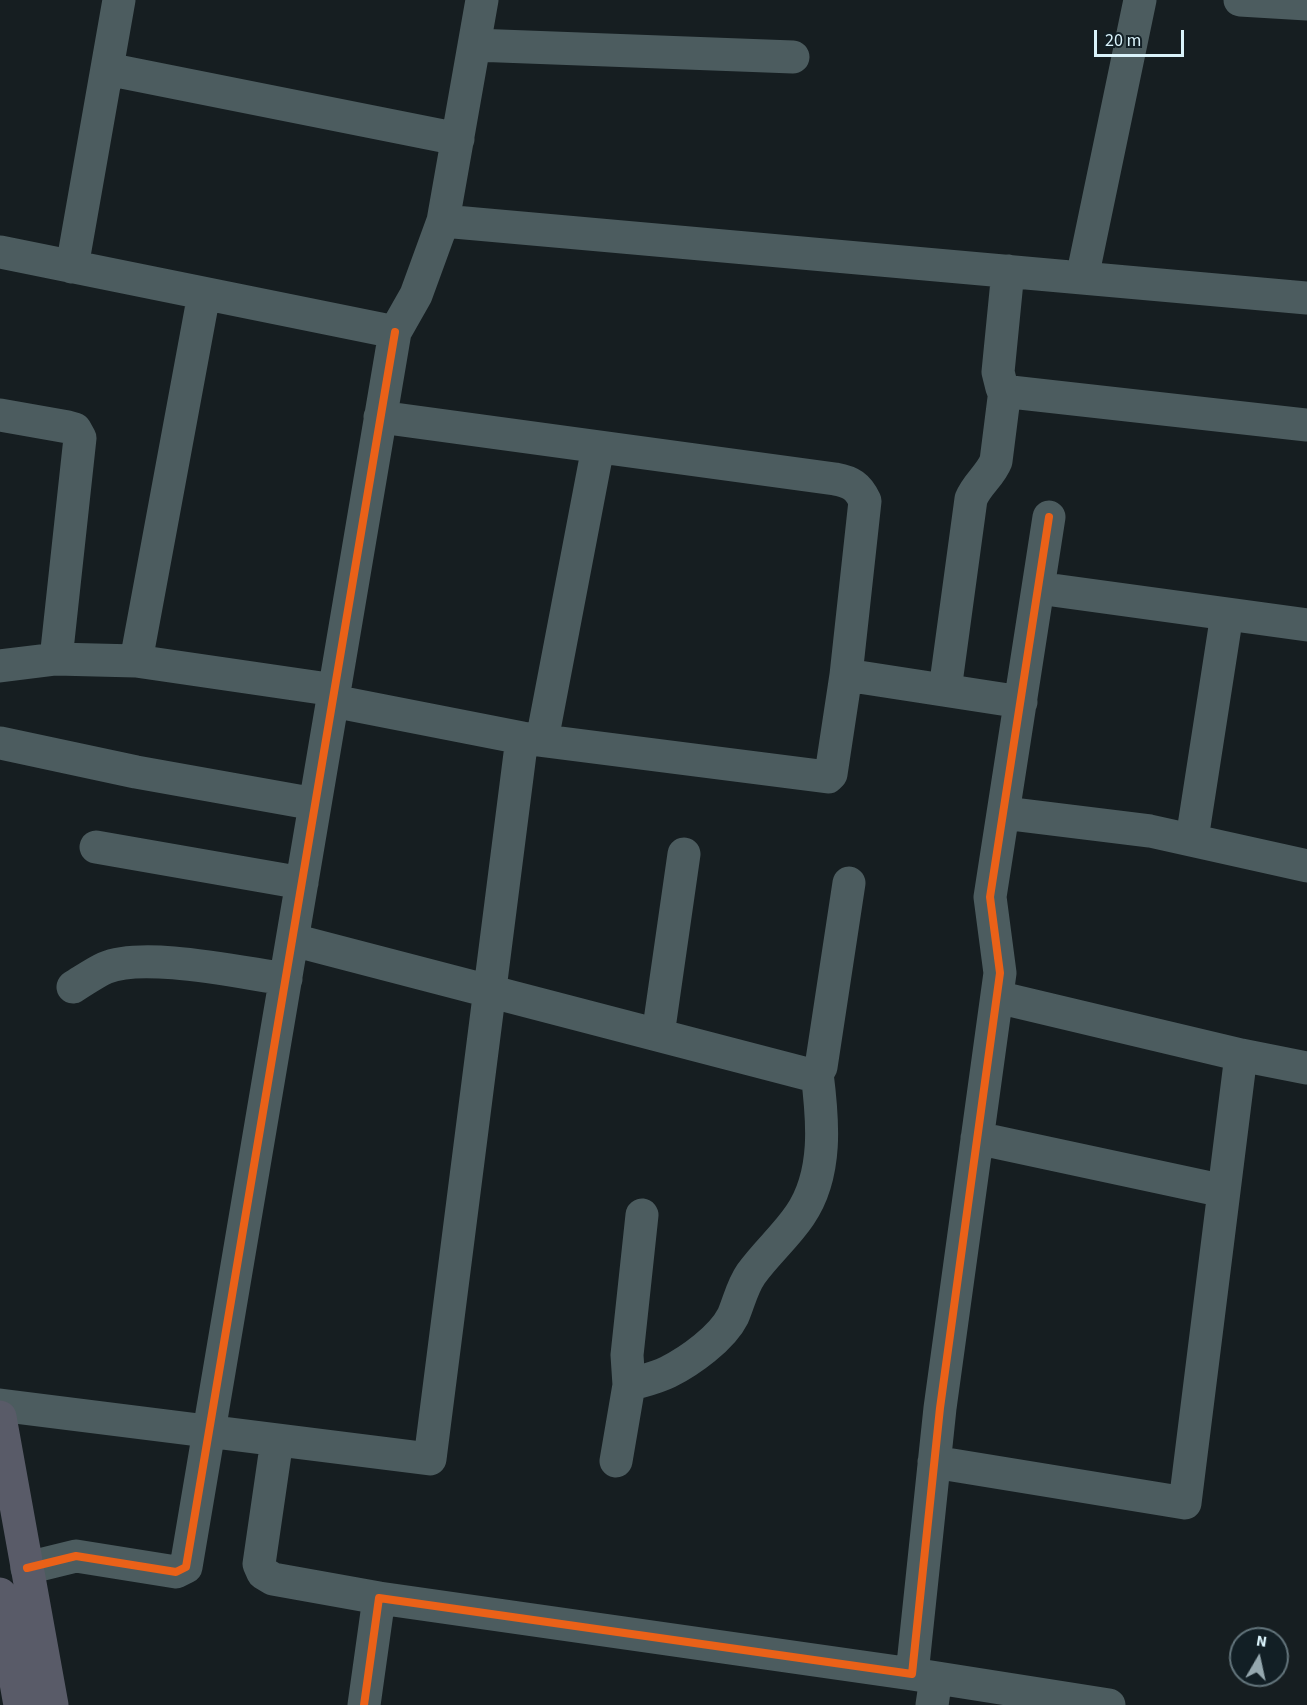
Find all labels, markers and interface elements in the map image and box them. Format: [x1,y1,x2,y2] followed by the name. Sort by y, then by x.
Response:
[1097,18,1187,56] scale bar
[1105,28,1141,53] text: 20 m
[1229,1627,1289,1687] north arrow
[1255,1629,1268,1653] text: N

